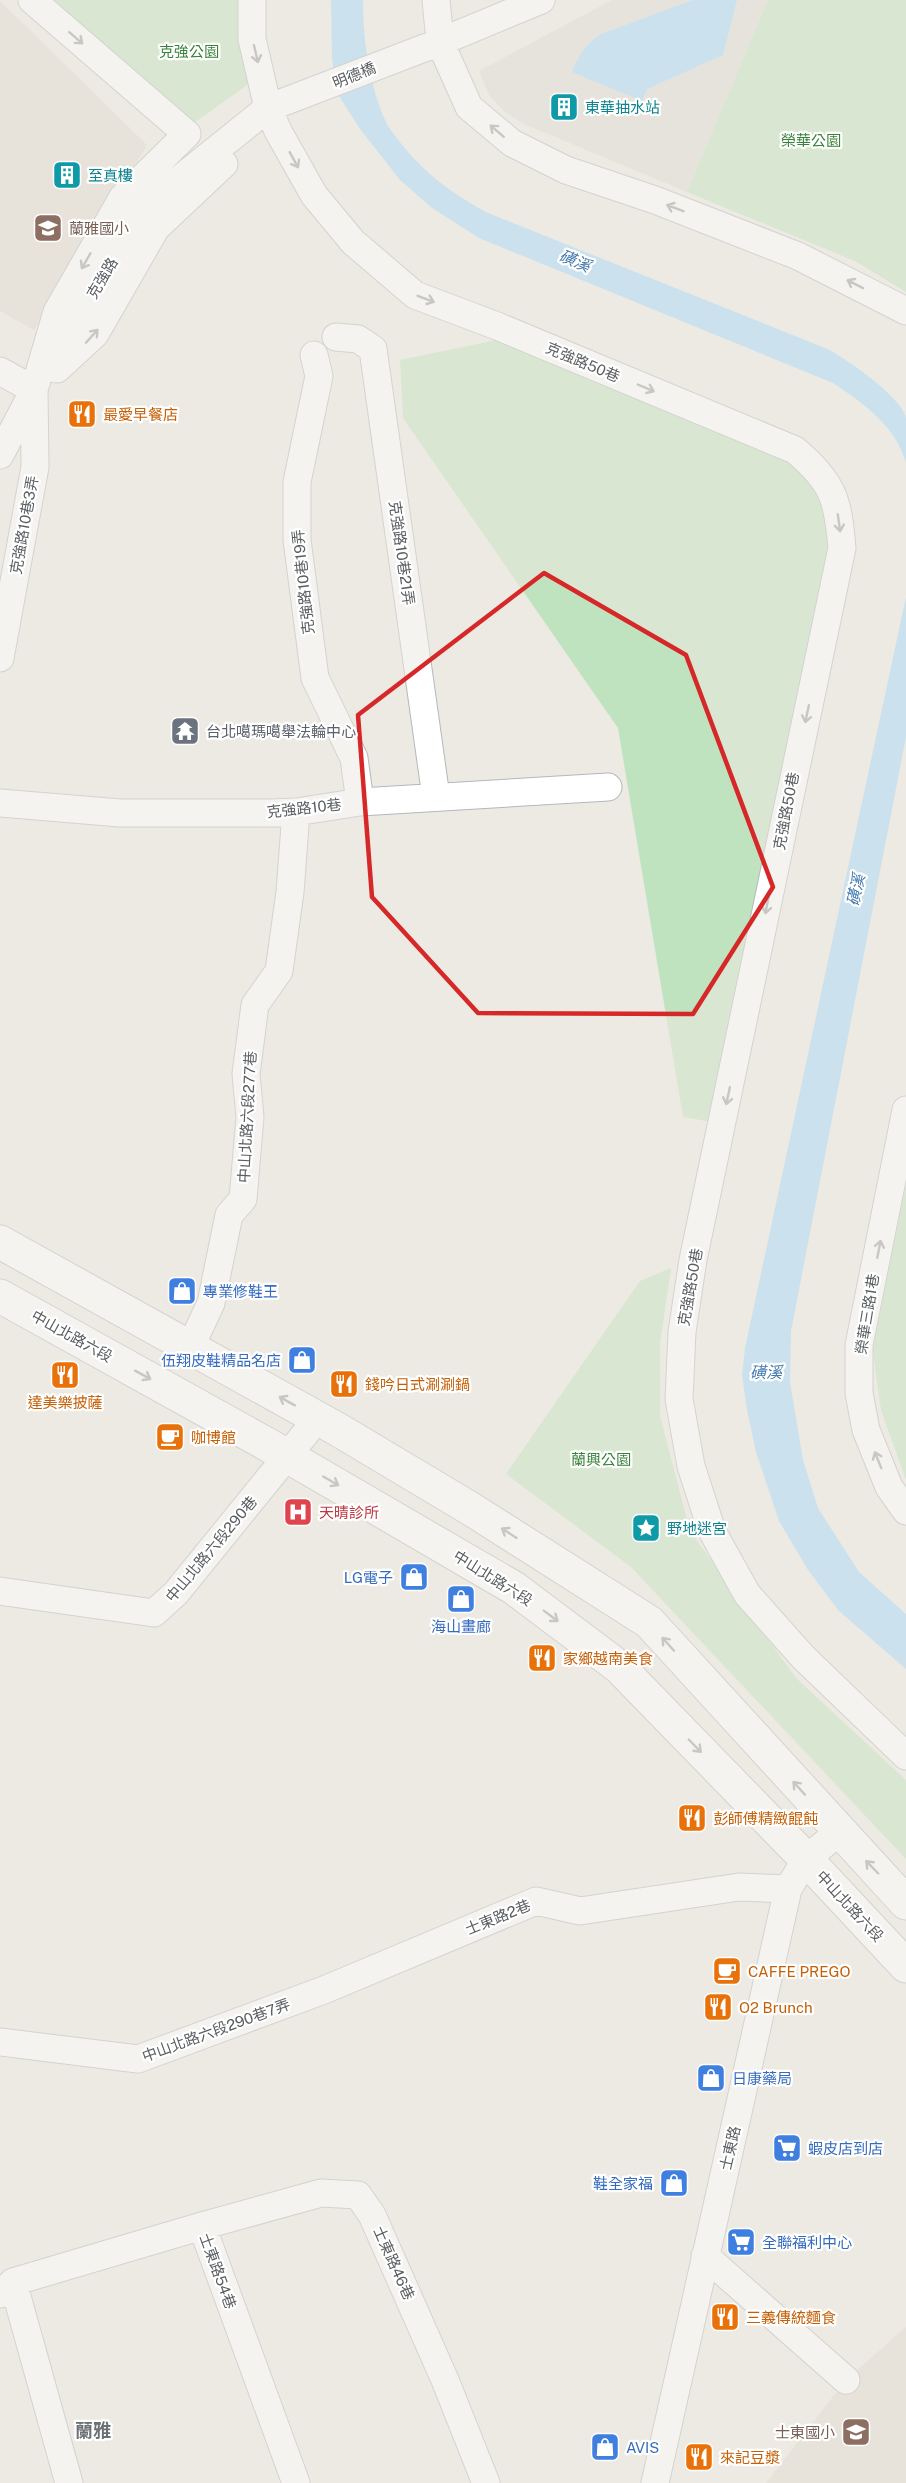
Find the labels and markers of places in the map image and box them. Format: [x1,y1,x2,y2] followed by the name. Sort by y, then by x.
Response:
[548,91,580,123] building icon: 東華抽水站
[585,99,660,116] place label: 東華抽水站
[51,159,83,191] building icon: 至真樓
[88,167,133,184] place label: 至真樓
[32,212,64,244] school or university icon: 蘭雅國小
[69,220,129,237] place label: 蘭雅國小
[66,398,98,430] restaurant icon: 最愛早餐店
[103,406,178,423] place label: 最愛早餐店
[169,715,201,747] temple icon: 台北噶瑪噶舉法輪中心
[206,723,356,740] place label: 台北噶瑪噶舉法輪中心
[166,1275,198,1307] shop icon: 專業修鞋王
[203,1283,278,1300] place label: 專業修鞋王
[286,1344,318,1376] shop icon: 伍翔皮鞋精品名店
[161,1352,281,1369] place label: 伍翔皮鞋精品名店
[49,1359,81,1391] restaurant icon: 達美樂披薩
[328,1368,360,1400] restaurant icon: 錢吟日式涮涮鍋
[365,1376,470,1393] place label: 錢吟日式涮涮鍋
[27,1394,103,1411] place label: 達美樂披薩
[154,1421,186,1453] cafe icon: 咖博館
[191,1429,236,1446] place label: 咖博館
[282,1496,314,1528] hospital icon: 天晴診所
[319,1504,379,1521] place label: 天晴診所
[630,1512,662,1544] place icon: 野地迷宮
[667,1520,727,1537] place label: 野地迷宮
[398,1561,430,1593] shop icon: LG電子
[344,1569,393,1586] place label: LG電子
[445,1583,477,1615] shop icon: 海山畫廊
[431,1618,491,1635] place label: 海山畫廊
[526,1642,558,1674] restaurant icon: 家鄉越南美食
[563,1650,653,1667] place label: 家鄉越南美食
[676,1802,708,1834] restaurant icon: 彭師傅精緻餛飩
[713,1810,818,1827] place label: 彭師傅精緻餛飩
[711,1955,743,1987] cafe icon: CAFFE PREGO
[748,1963,851,1980] place label: CAFFE PREGO
[702,1991,734,2023] restaurant icon: O2 Brunch
[739,1999,813,2016] place label: O2 Brunch
[695,2062,727,2094] shop icon: 日康藥局
[732,2070,792,2087] place label: 日康藥局
[771,2132,803,2164] supermarket icon: 蝦皮店到店
[808,2140,883,2157] place label: 蝦皮店到店
[658,2167,690,2199] shop icon: 鞋全家福
[593,2175,653,2192] place label: 鞋全家福
[725,2226,757,2258] supermarket icon: 全聯福利中心
[762,2234,852,2251] place label: 全聯福利中心
[709,2301,741,2333] restaurant icon: 三義傳統麵食
[746,2309,836,2326] place label: 三義傳統麵食
[840,2416,872,2448] school or university icon: 士東國小
[775,2424,835,2441] place label: 士東國小
[589,2431,621,2463] shop icon: AVIS
[626,2439,659,2456] place label: AVIS
[683,2441,715,2473] restaurant icon: 來記豆漿
[720,2449,780,2466] place label: 來記豆漿

